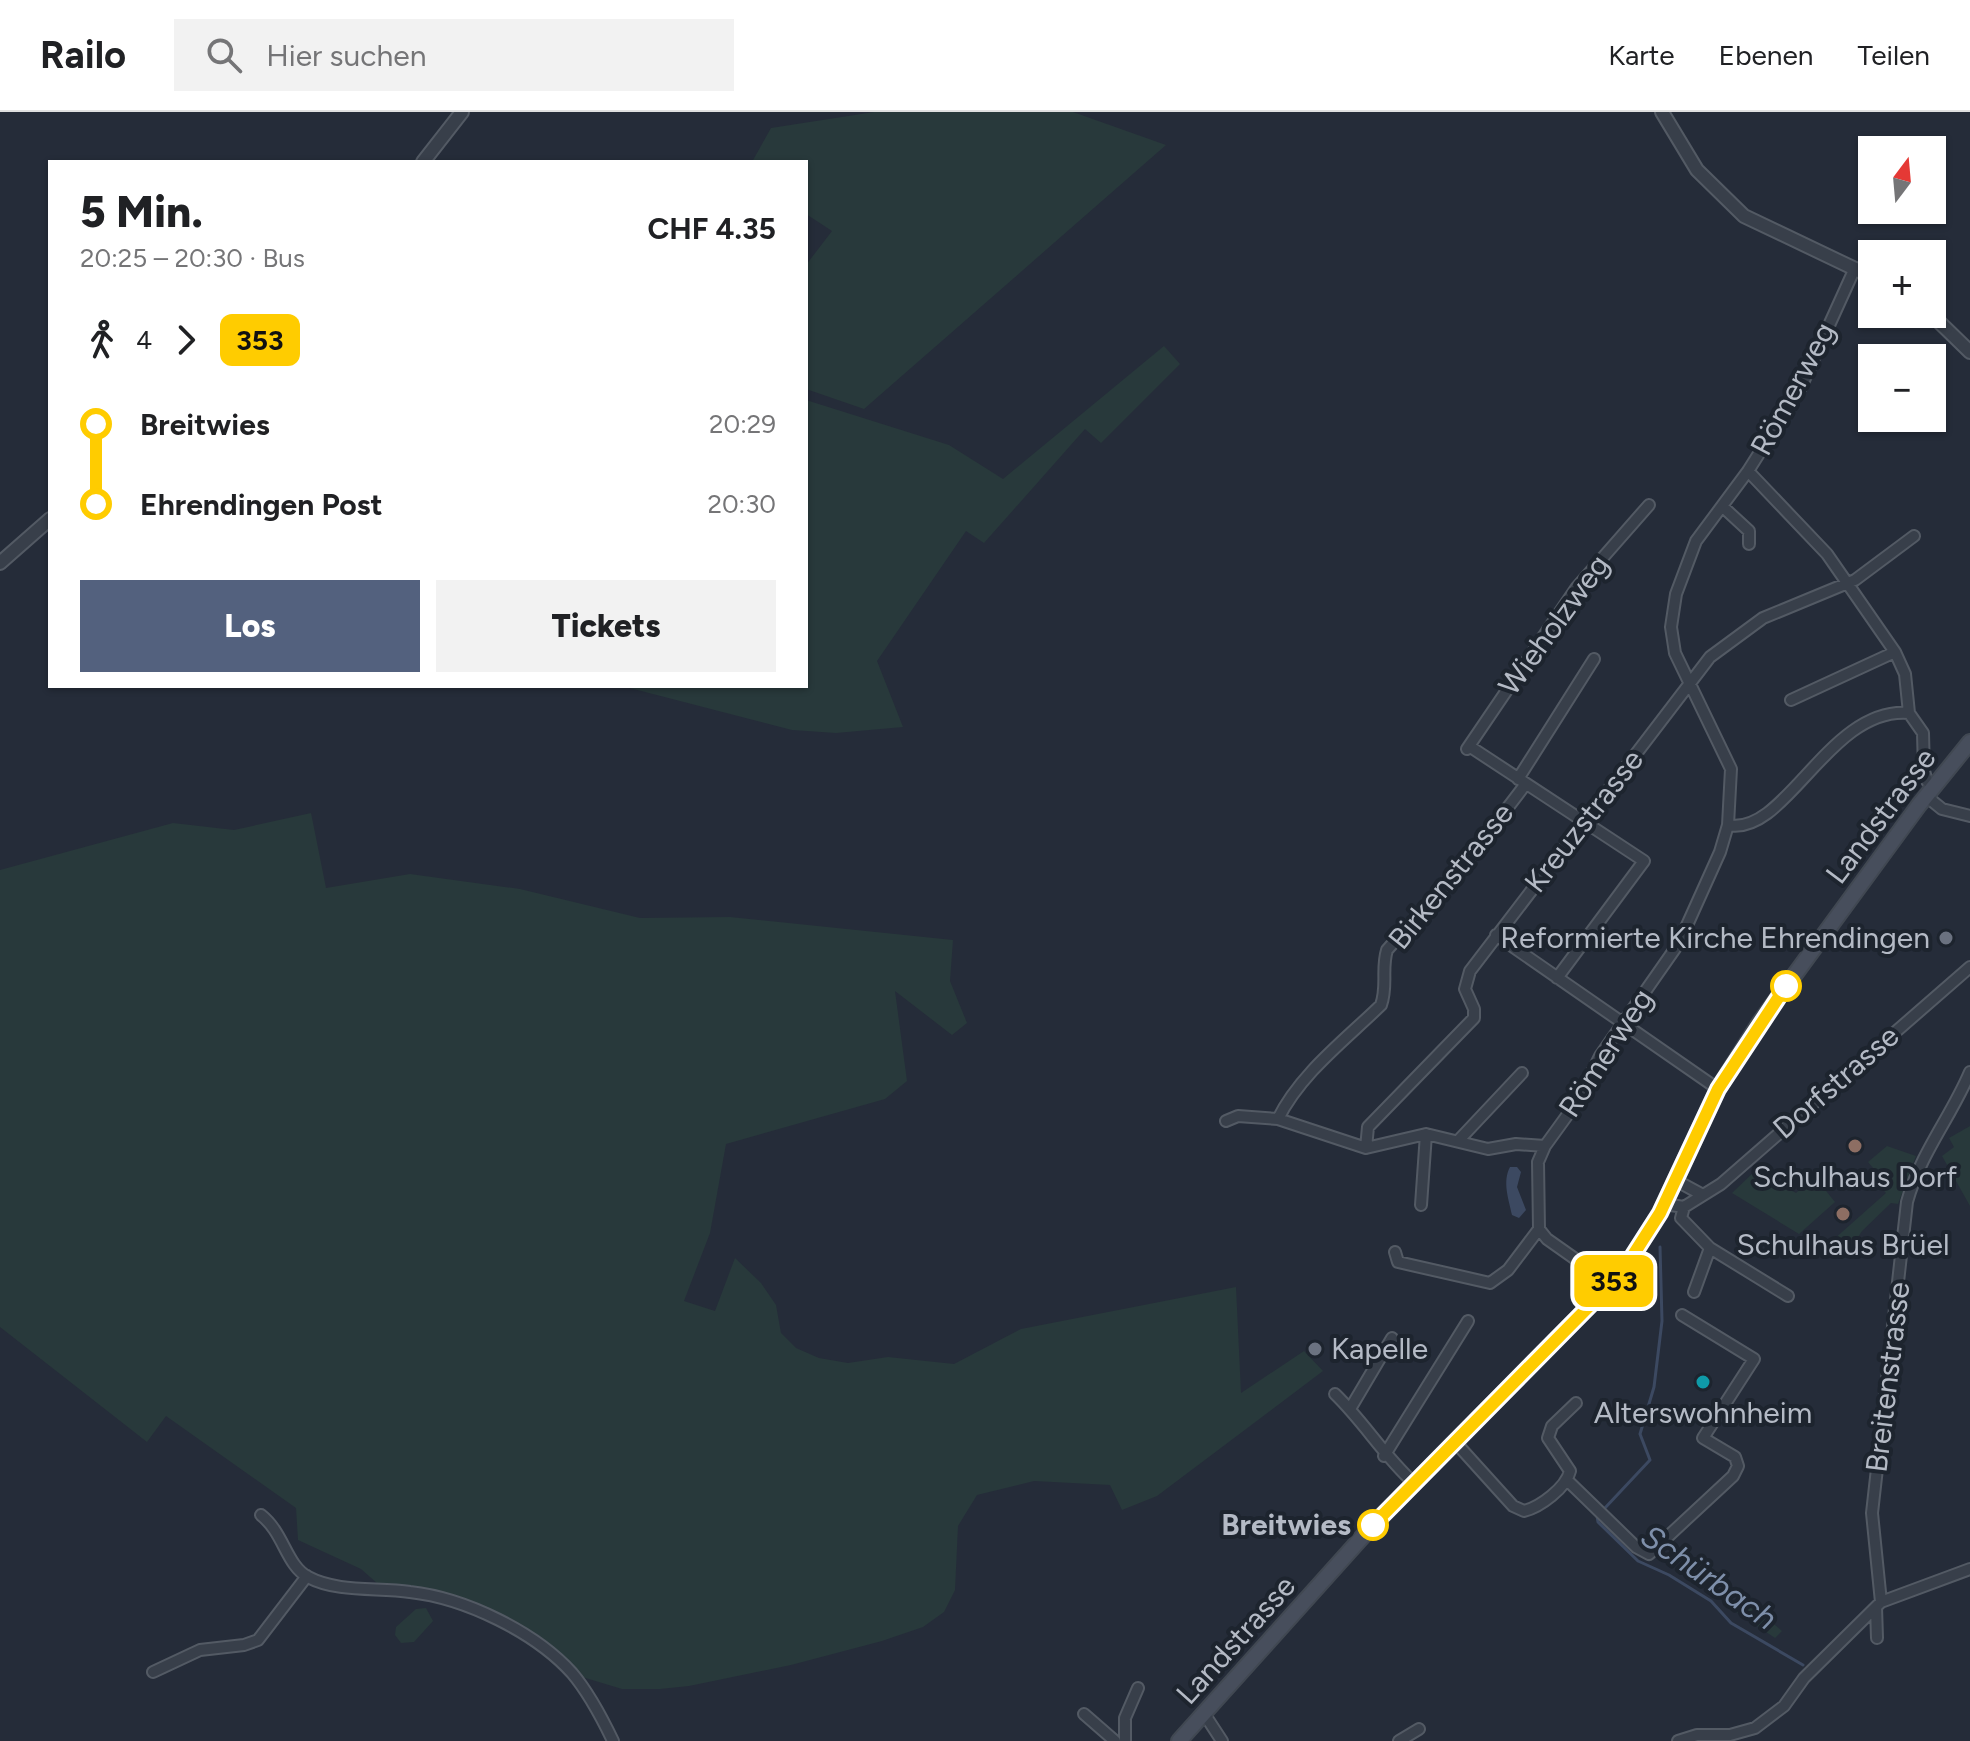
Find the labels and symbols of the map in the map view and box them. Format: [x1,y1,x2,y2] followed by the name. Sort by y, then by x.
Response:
[1858,136,1946,224] north arrow
[1742,316,1843,462] street label: Römerweg
[1490,547,1617,702] street label: Wieholzweg
[1818,741,1944,891] street label: Landstrasse
[1516,742,1651,900] street label: Kreuzstrasse
[1380,795,1521,956] street label: Birkenstrasse
[1500,919,1930,956] place label: Reformierte Kirche Ehrendingen
[1937,929,1955,947] marker: Reformierte Kirche Ehrendingen
[1771,971,1801,1001] unlabelled marker
[1550,982,1661,1124] street label: Römerweg
[1765,1017,1906,1146] street label: Dorfstrasse
[1846,1137,1864,1155] marker: Schulhaus Dorf
[1753,1158,1957,1195] place label: Schulhaus Dorf
[1834,1205,1852,1223] marker: Schulhaus Brüel
[1736,1226,1950,1263] place label: Schulhaus Brüel
[1568,1255,1660,1307] line badge: 353
[1857,1280,1918,1474] street label: Breitenstrasse
[1331,1330,1428,1367] place label: Kapelle
[1306,1340,1324,1358] marker: Kapelle
[1694,1373,1712,1391] marker: Alterswohnheim
[1594,1394,1812,1431] place label: Alterswohnheim
[1221,1506,1351,1543] place label: Breitwies
[1358,1510,1388,1540] marker: Breitwies
[1634,1517,1784,1637] water label: Schürbach
[1168,1568,1303,1712] street label: Landstrasse

